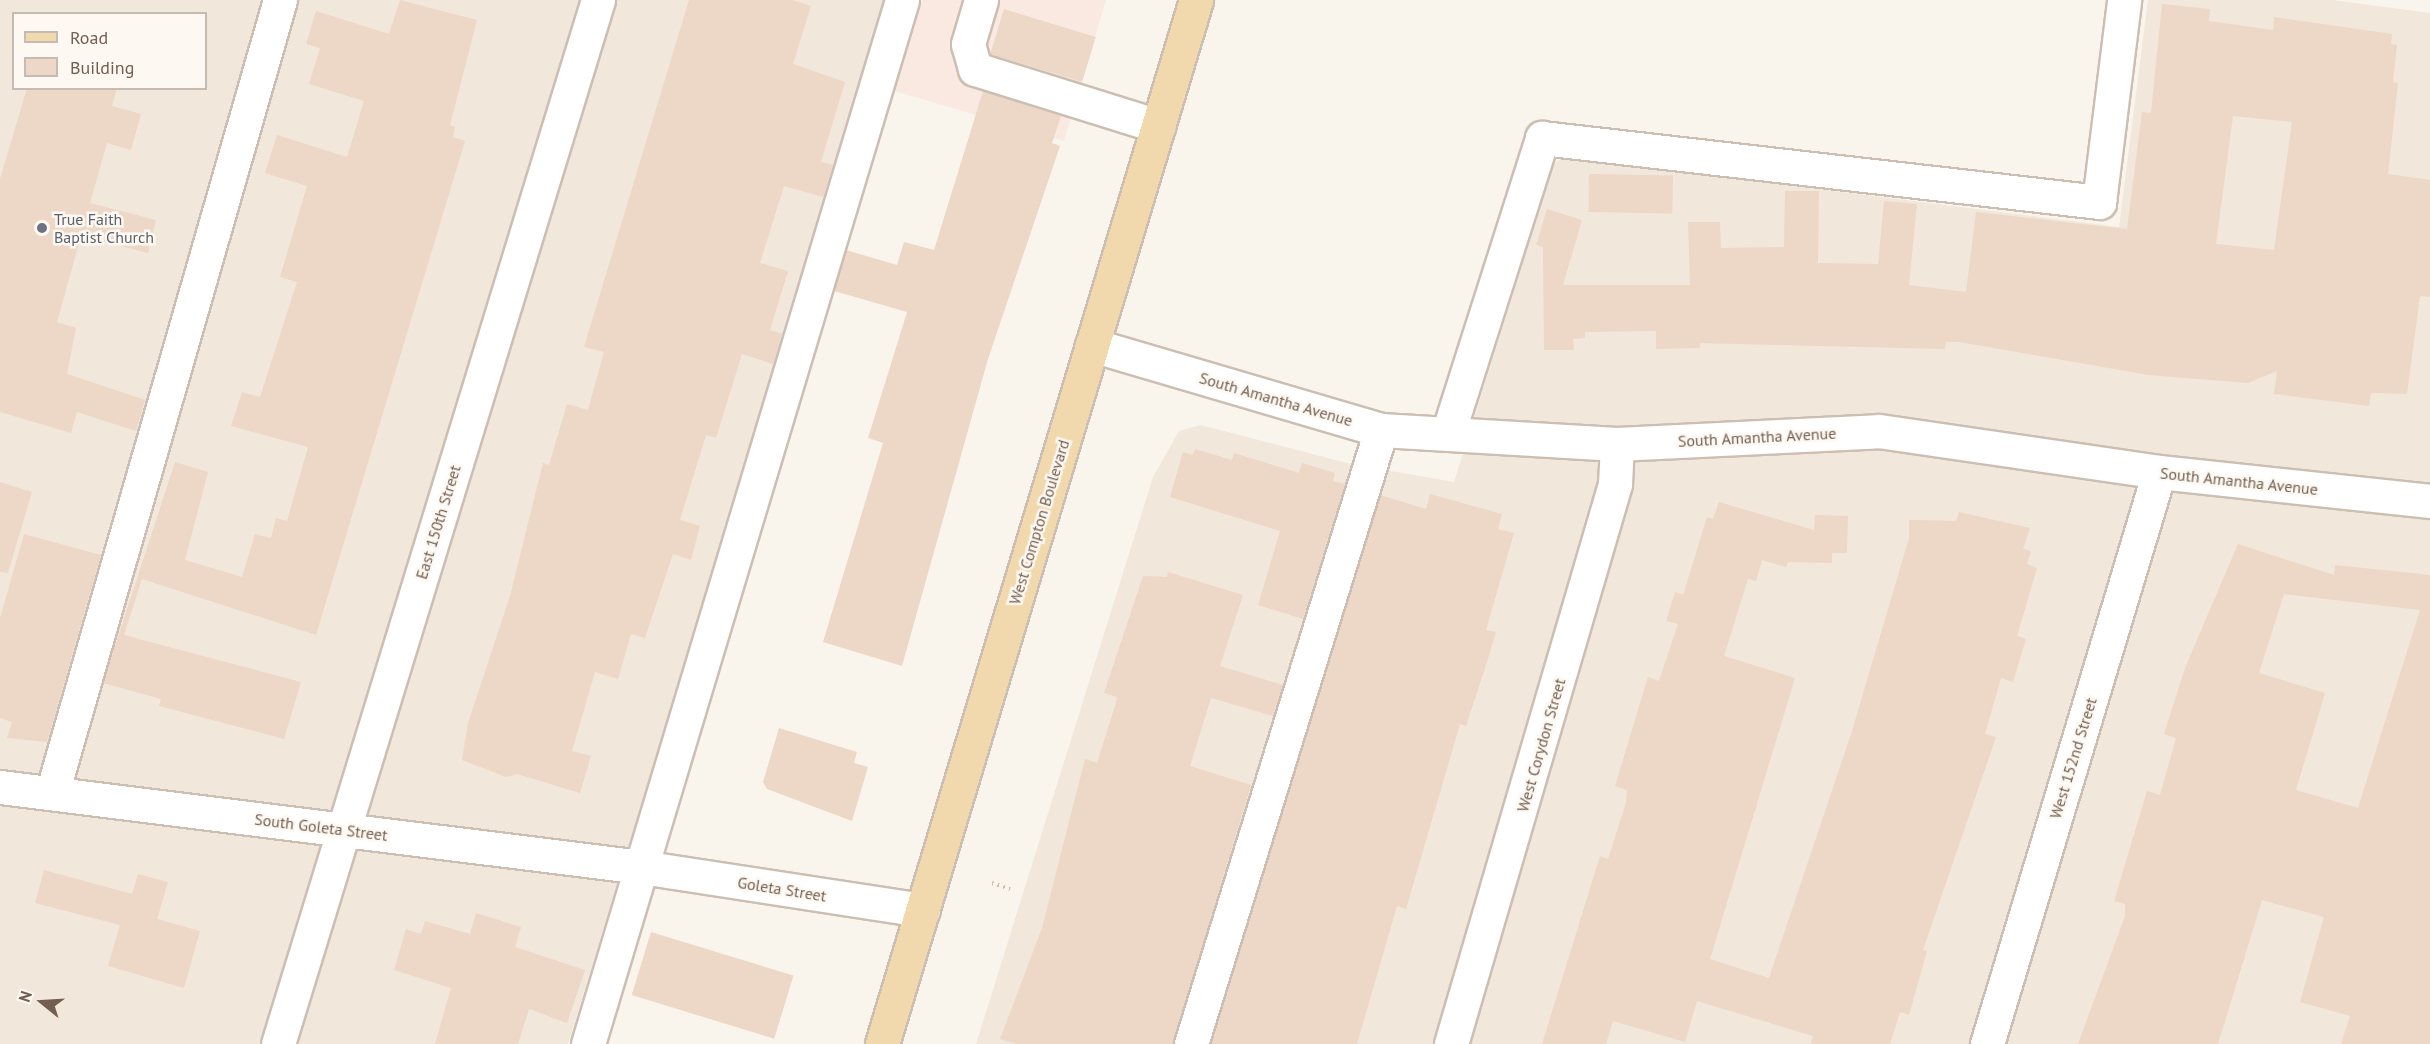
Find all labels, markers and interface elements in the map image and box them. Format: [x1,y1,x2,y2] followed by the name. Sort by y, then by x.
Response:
[12,12,207,90] legend
[70,26,108,49] text: Road
[70,56,134,79] text: Building
[54,209,154,247] place label: True Faith Baptist Church
[35,221,49,235] marker: True Faith Baptist Church
[1197,368,1355,430] street label: South Amantha Avenue
[1677,423,1837,451] street label: South Amantha Avenue
[1005,437,1073,607] street label: West Compton Boulevard
[412,463,464,581] street label: East 150th Street
[2159,463,2319,499] street label: South Amantha Avenue
[1513,676,1569,814] street label: West Corydon Street
[2045,695,2101,821] street label: West 152nd Street
[253,809,389,845] street label: South Goleta Street
[736,873,828,905] street label: Goleta Street
[12,972,72,1032] north arrow
[14,988,36,1005] text: N

